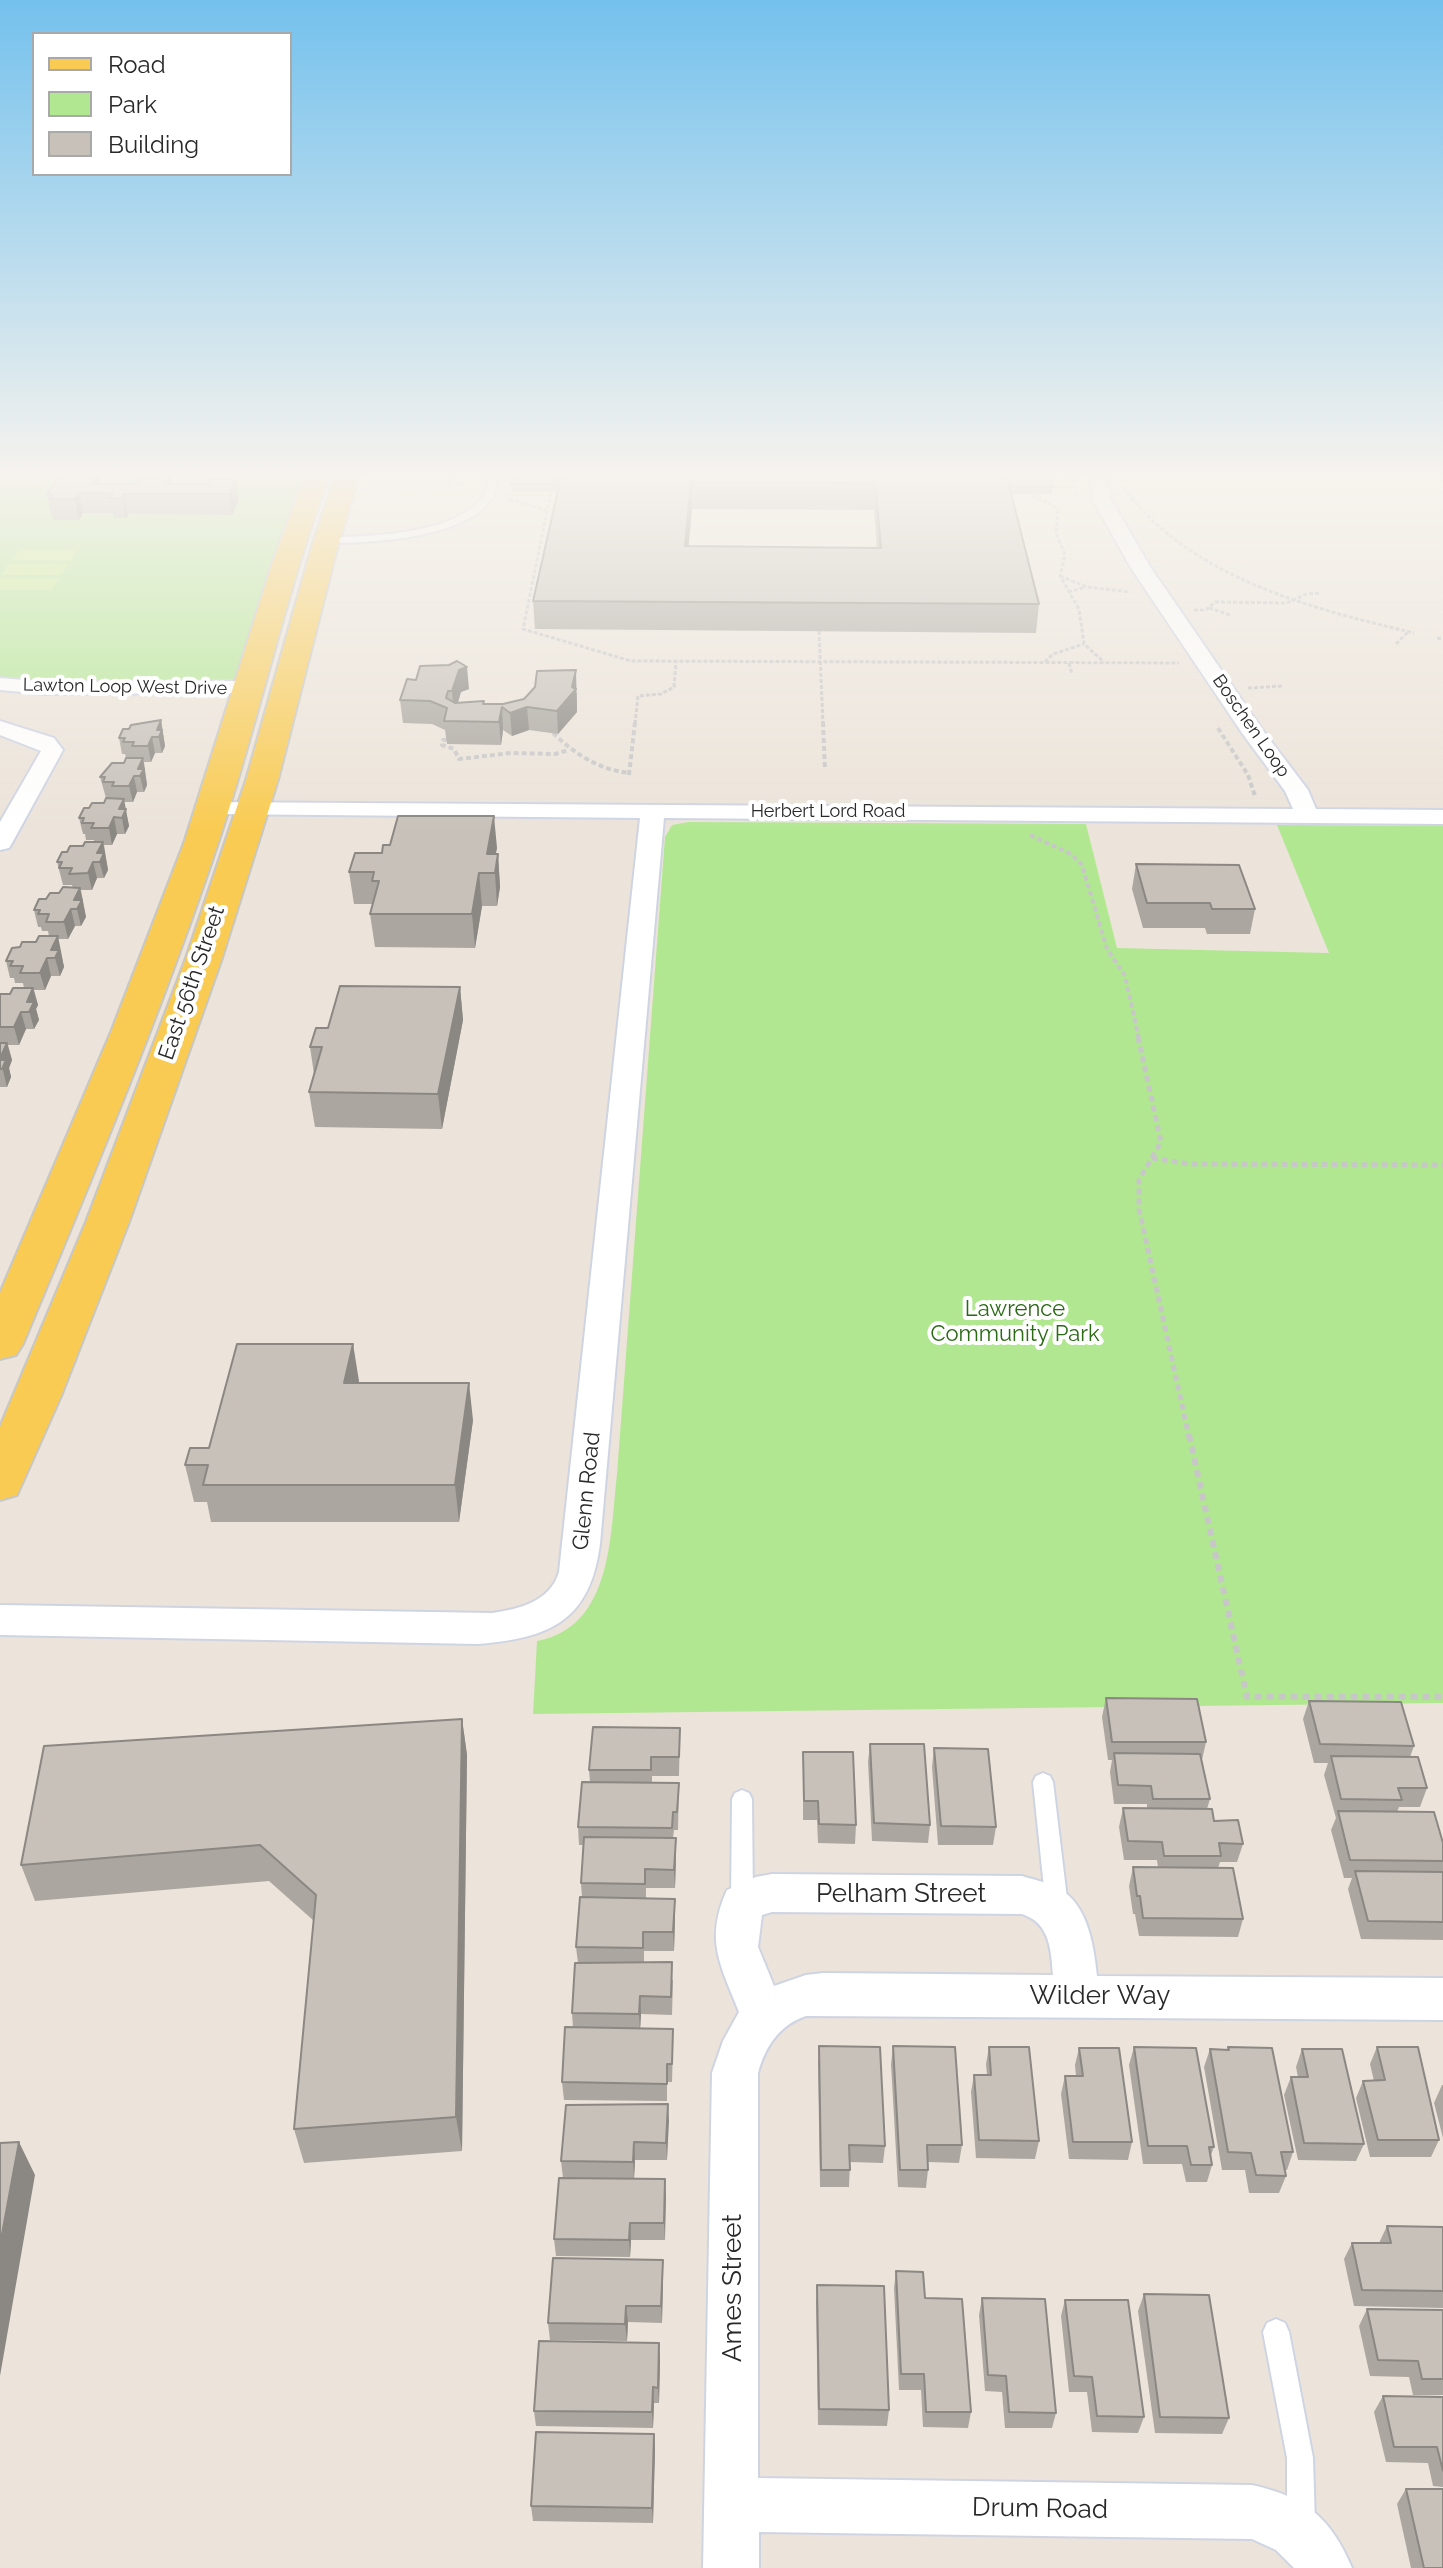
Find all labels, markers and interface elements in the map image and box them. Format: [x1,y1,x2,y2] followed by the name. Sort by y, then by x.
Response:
[32,32,292,176] legend
[108,50,166,79] text: Road
[108,90,157,119] text: Park
[108,130,199,159] text: Building
[1208,671,1294,781] street label: Boschen Loop
[23,674,227,700] street label: Lawton Loop West Drive
[751,801,905,823] street label: Herbert Lord Road
[153,903,231,1063] street label: East 56th Street
[930,1296,1100,1348] park label: Lawrence Community Park
[568,1431,606,1551] street label: Glenn Road
[816,1878,986,1910] street label: Pelham Street
[1030,1980,1170,2012] street label: Wilder Way
[717,2214,749,2362] street label: Ames Street
[972,2492,1108,2526] street label: Drum Road

